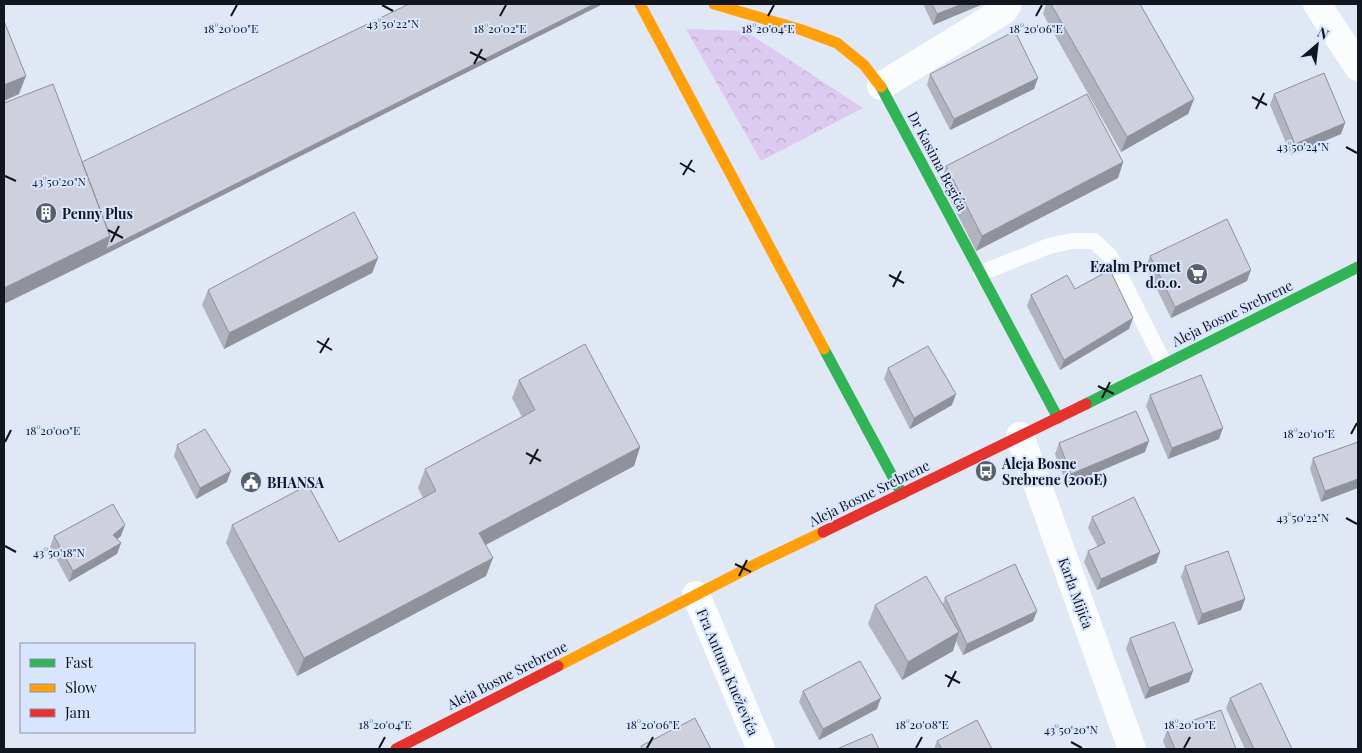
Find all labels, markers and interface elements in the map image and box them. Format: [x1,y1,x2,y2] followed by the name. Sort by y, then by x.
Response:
[367,15,420,31] text: 43°50'22"N
[204,20,258,36] text: 18°20'00"E
[474,20,527,36] text: 18°20'02"E
[741,20,795,36] text: 18°20'04"E
[1009,20,1063,36] text: 18°20'06"E
[1292,20,1342,70] north arrow
[1314,22,1332,44] text: N
[904,108,972,214] street label: Dr Kasima Begića
[1277,138,1330,154] text: 43°50'24"N
[32,173,86,189] text: 43°50'20"N
[34,201,58,225] building icon: Penny Plus
[62,204,133,223] place label: Penny Plus
[1090,257,1181,292] place label: Ezalm Promet d.o.o.
[1185,262,1209,286] supermarket icon: Ezalm Promet d.o.o.
[1167,275,1296,351] street label: Aleja Bosne Srebrene
[26,422,80,438] text: 18°20'00"E
[1283,425,1335,441] text: 18°20'10"E
[1001,454,1107,489] place label: Aleja Bosne Srebrene (200E)
[804,455,933,531] street label: Aleja Bosne Srebrene
[974,459,998,483] bus stop icon: Aleja Bosne Srebrene (200E)
[239,470,263,494] public building icon: BHANSA
[267,473,325,492] place label: BHANSA
[1277,509,1330,525] text: 43°50'22"N
[33,544,85,560] text: 43°50'18"N
[1054,555,1098,631] street label: Karla Mijića
[693,606,763,738] street label: Fra Antuna Kneževića
[443,636,570,714] street label: Aleja Bosne Srebrene
[20,643,195,733] legend
[65,652,94,672] text: Fast
[65,677,97,697] text: Slow
[64,702,91,722] text: Jam
[358,716,412,732] text: 18°20'04"E
[626,716,680,732] text: 18°20'06"E
[895,716,949,732] text: 18°20'08"E
[1164,716,1216,732] text: 18°20'10"E
[1044,721,1098,737] text: 43°50'20"N

